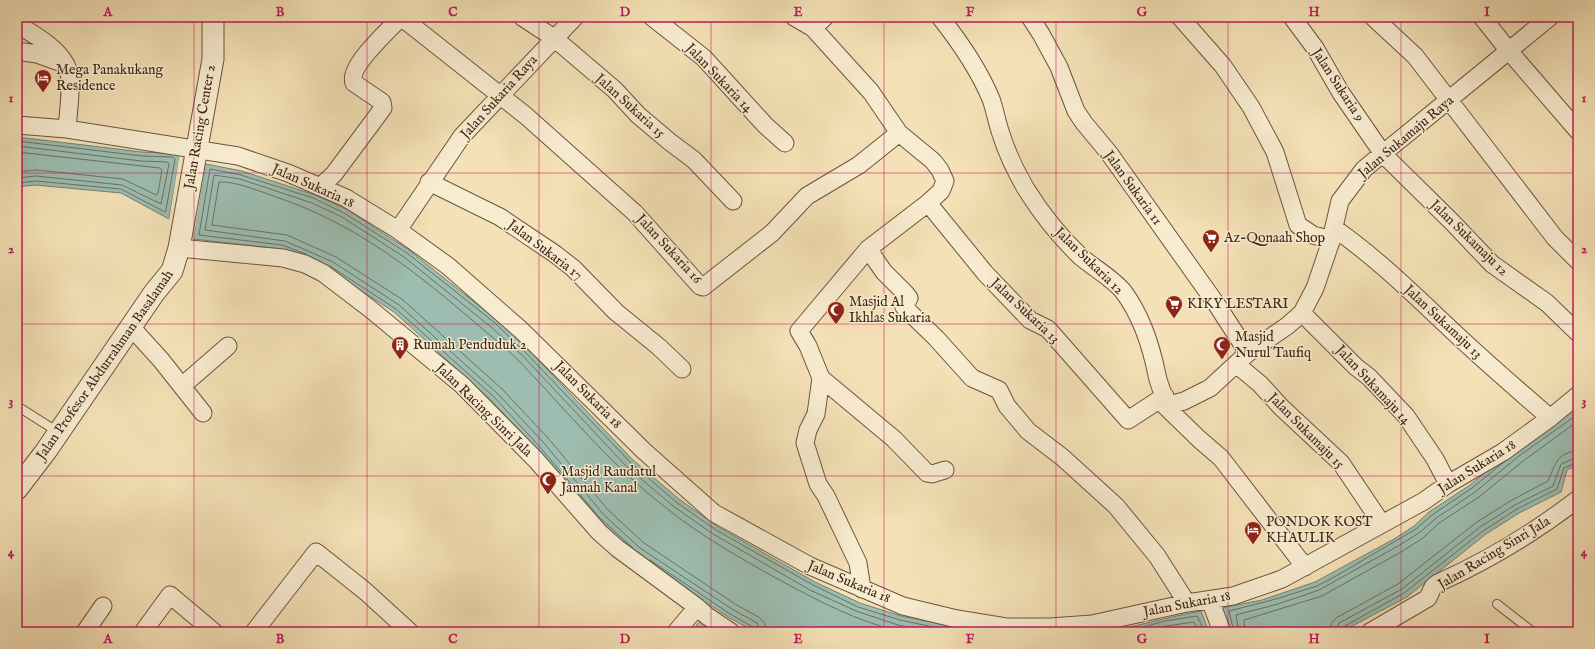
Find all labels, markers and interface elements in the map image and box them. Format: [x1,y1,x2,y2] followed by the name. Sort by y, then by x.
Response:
[103,4,114,21] text: A
[276,4,285,21] text: B
[448,4,458,21] text: C
[620,4,631,21] text: D
[793,4,803,21] text: E
[966,4,975,21] text: F
[1137,4,1148,21] text: G
[1308,4,1320,21] text: H
[1484,4,1490,21] text: I
[680,38,757,117] street label: Jalan Sukaria 14
[1307,43,1368,125] street label: Jalan Sukaria 9
[455,50,542,144] street label: Jalan Sukaria Raya
[56,61,163,95] place label: Mega Panakukang Residence
[180,63,220,193] street label: Jalan Racing Center 2
[33,68,53,93] hotel icon: Mega Panakukang Residence
[590,69,669,142] street label: Jalan Sukaria 15
[9,90,14,107] text: 1
[1582,90,1587,107] text: 1
[1353,91,1458,184] street label: Jalan Sukamaju Raya
[1099,145,1166,229] street label: Jalan Sukaria 11
[267,159,357,212] street label: Jalan Sukaria 18
[1425,195,1512,280] street label: Jalan Sukamaju 12
[631,209,707,288] street label: Jalan Sukaria 16
[502,215,586,284] street label: Jalan Sukaria 17
[1049,222,1128,299] street label: Jalan Sukaria 12
[1201,228,1221,253] supermarket icon: Az-Qonaah Shop
[1223,229,1326,247] place label: Az-Qonaah Shop
[8,241,14,258] text: 2
[1581,241,1587,258] text: 2
[31,266,178,465] street label: Jalan Profesor Abdurrahman Basalamah
[985,273,1063,348] street label: Jalan Sukaria 13
[1399,280,1486,363] street label: Jalan Sukamaju 13
[849,293,932,327] place label: Masjid Al Ikhlas Sukaria
[1164,294,1184,319] supermarket icon: KIKY LESTARI
[1187,295,1289,313] place label: KIKY LESTARI
[826,300,846,325] mosque icon: Masjid Al Ikhlas Sukaria
[1235,328,1312,362] place label: Masjid Nurul Taufiq
[390,335,410,360] building icon: Rumah Penduduk 2
[1212,335,1232,360] mosque icon: Masjid Nurul Taufiq
[413,336,527,354] place label: Rumah Penduduk 2
[1330,340,1415,429] street label: Jalan Sukamaju 14
[549,356,626,433] street label: Jalan Sukaria 18
[430,358,537,462] street label: Jalan Racing Sinri Jala
[1263,388,1348,473] street label: Jalan Sukamaju 15
[9,393,14,410] text: 3
[1582,393,1587,410] text: 3
[1433,436,1519,499] street label: Jalan Sukaria 18
[559,463,656,497] place label: Masjid Raudatul Jannah Kanal
[538,470,558,495] mosque icon: Masjid Raudatul Jannah Kanal
[1433,512,1554,595] street label: Jalan Racing Sinri Jala
[1266,513,1373,547] place label: PONDOK KOST KHAULIK
[1243,520,1263,545] hotel icon: PONDOK KOST KHAULIK
[8,544,15,561] text: 4
[1581,544,1588,561] text: 4
[803,556,893,608] street label: Jalan Sukaria 18
[1140,587,1232,622] street label: Jalan Sukaria 18
[103,631,114,648] text: A
[276,631,285,648] text: B
[448,631,458,648] text: C
[620,631,631,648] text: D
[793,631,803,648] text: E
[966,631,975,648] text: F
[1137,631,1148,648] text: G
[1308,631,1320,648] text: H
[1484,631,1490,648] text: I

